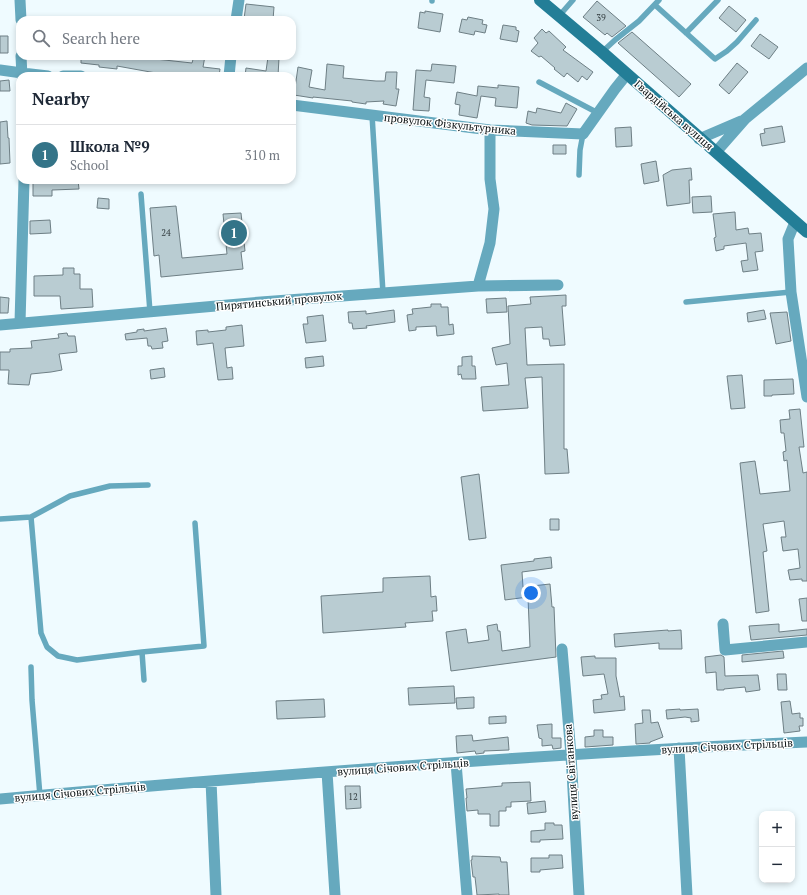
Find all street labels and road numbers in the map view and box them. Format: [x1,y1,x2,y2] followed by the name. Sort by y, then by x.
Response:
[632,77,717,153] street label: Гвардійська вулиця
[383,110,517,138] street label: провулок Фізкультурника
[215,289,343,313] street label: Пирятинський провулок
[561,723,581,821] street label: вулиця Світанкова
[661,736,793,756] street label: вулиця Січових Стрільців
[337,755,469,779] street label: вулиця Січових Стрільців
[14,779,146,805] street label: вулиця Січових Стрільців

